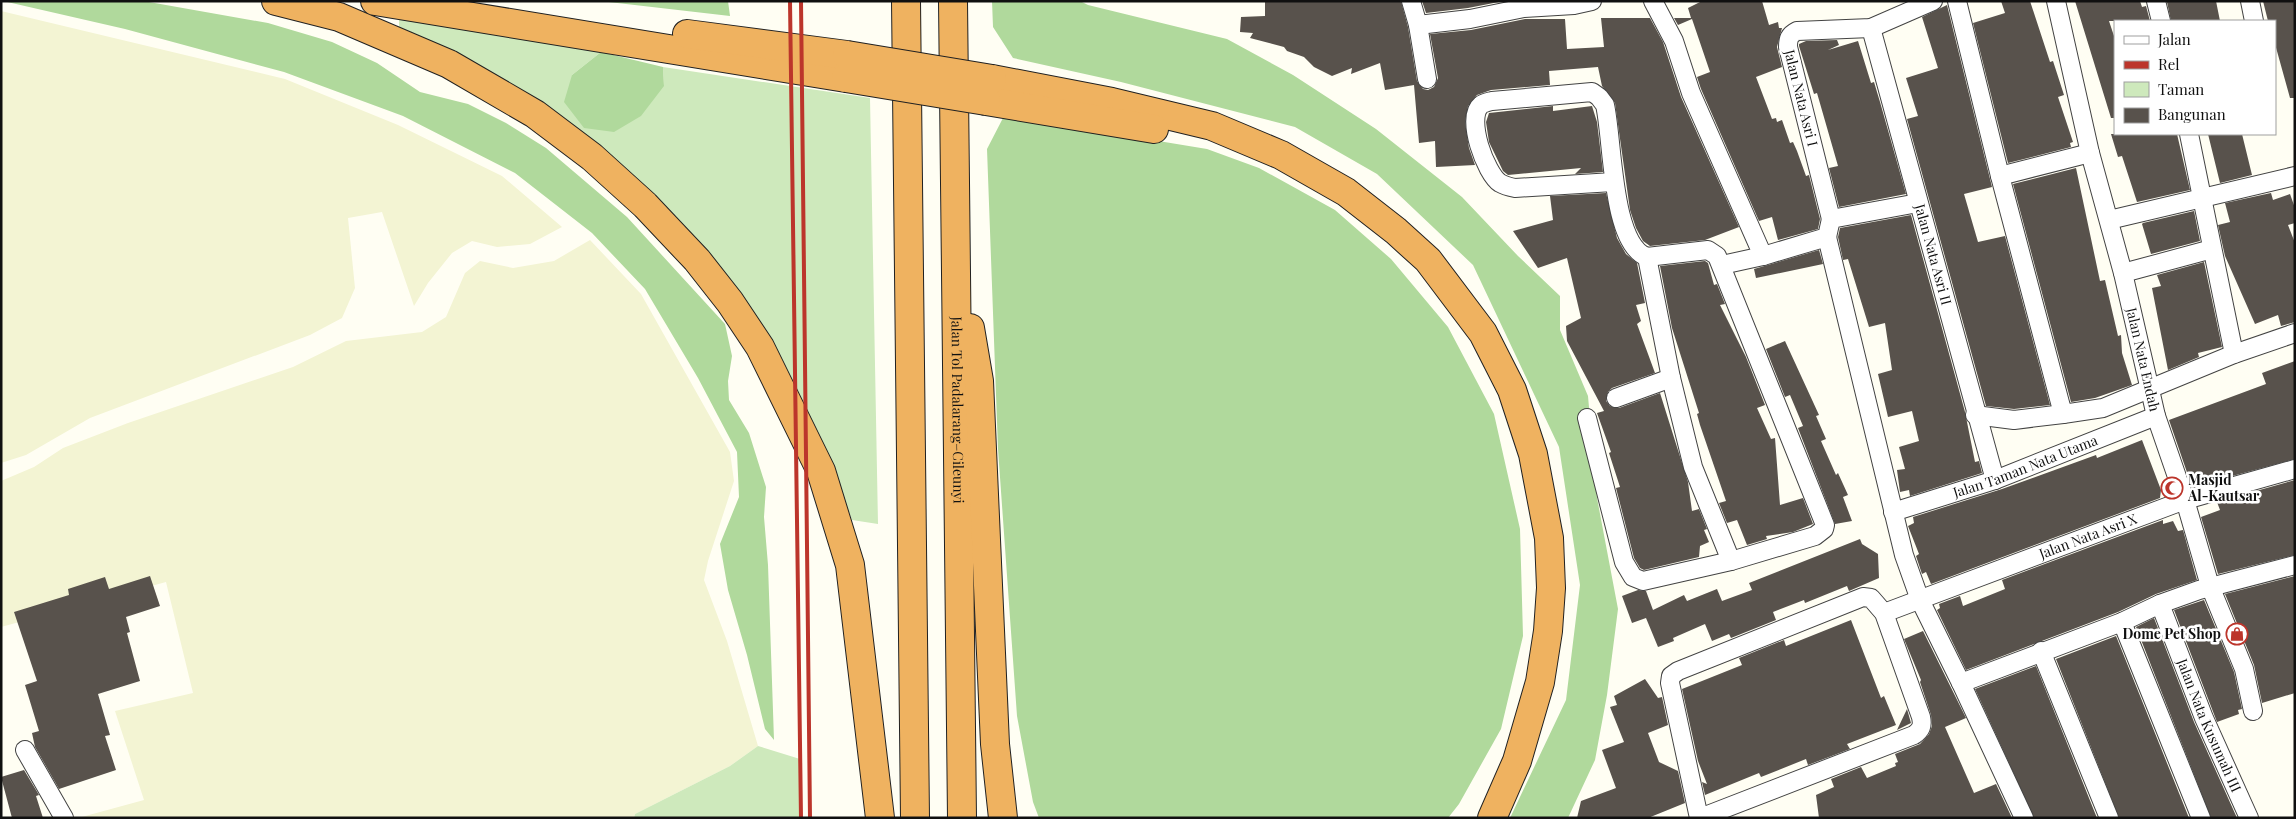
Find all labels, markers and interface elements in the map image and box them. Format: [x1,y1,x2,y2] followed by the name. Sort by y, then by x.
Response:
[2114,20,2276,135] legend
[2157,29,2191,49] text: Jalan
[1780,47,1823,148] street label: Jalan Nata Asri I
[2158,54,2180,74] text: Rel
[2158,79,2204,99] text: Taman
[2158,104,2226,124] text: Bangunan
[1910,201,1957,307] street label: Jalan Nata Asri II
[2122,305,2165,414] street label: Jalan Nata Endah
[947,315,969,504] street label: Jalan Tol Padalarang–Cileunyi
[1949,430,2100,502] street label: Jalan Taman Nata Utama
[2187,470,2260,505] place label: Masjid Al-Kautsar
[2160,476,2184,500] mosque icon: Masjid Al-Kautsar
[2035,509,2140,563] street label: Jalan Nata Asri X
[2225,622,2249,646] shop icon: Dome Pet Shop
[2122,624,2221,643] place label: Dome Pet Shop
[2173,655,2246,795] street label: Jalan Nata Kusumah III

